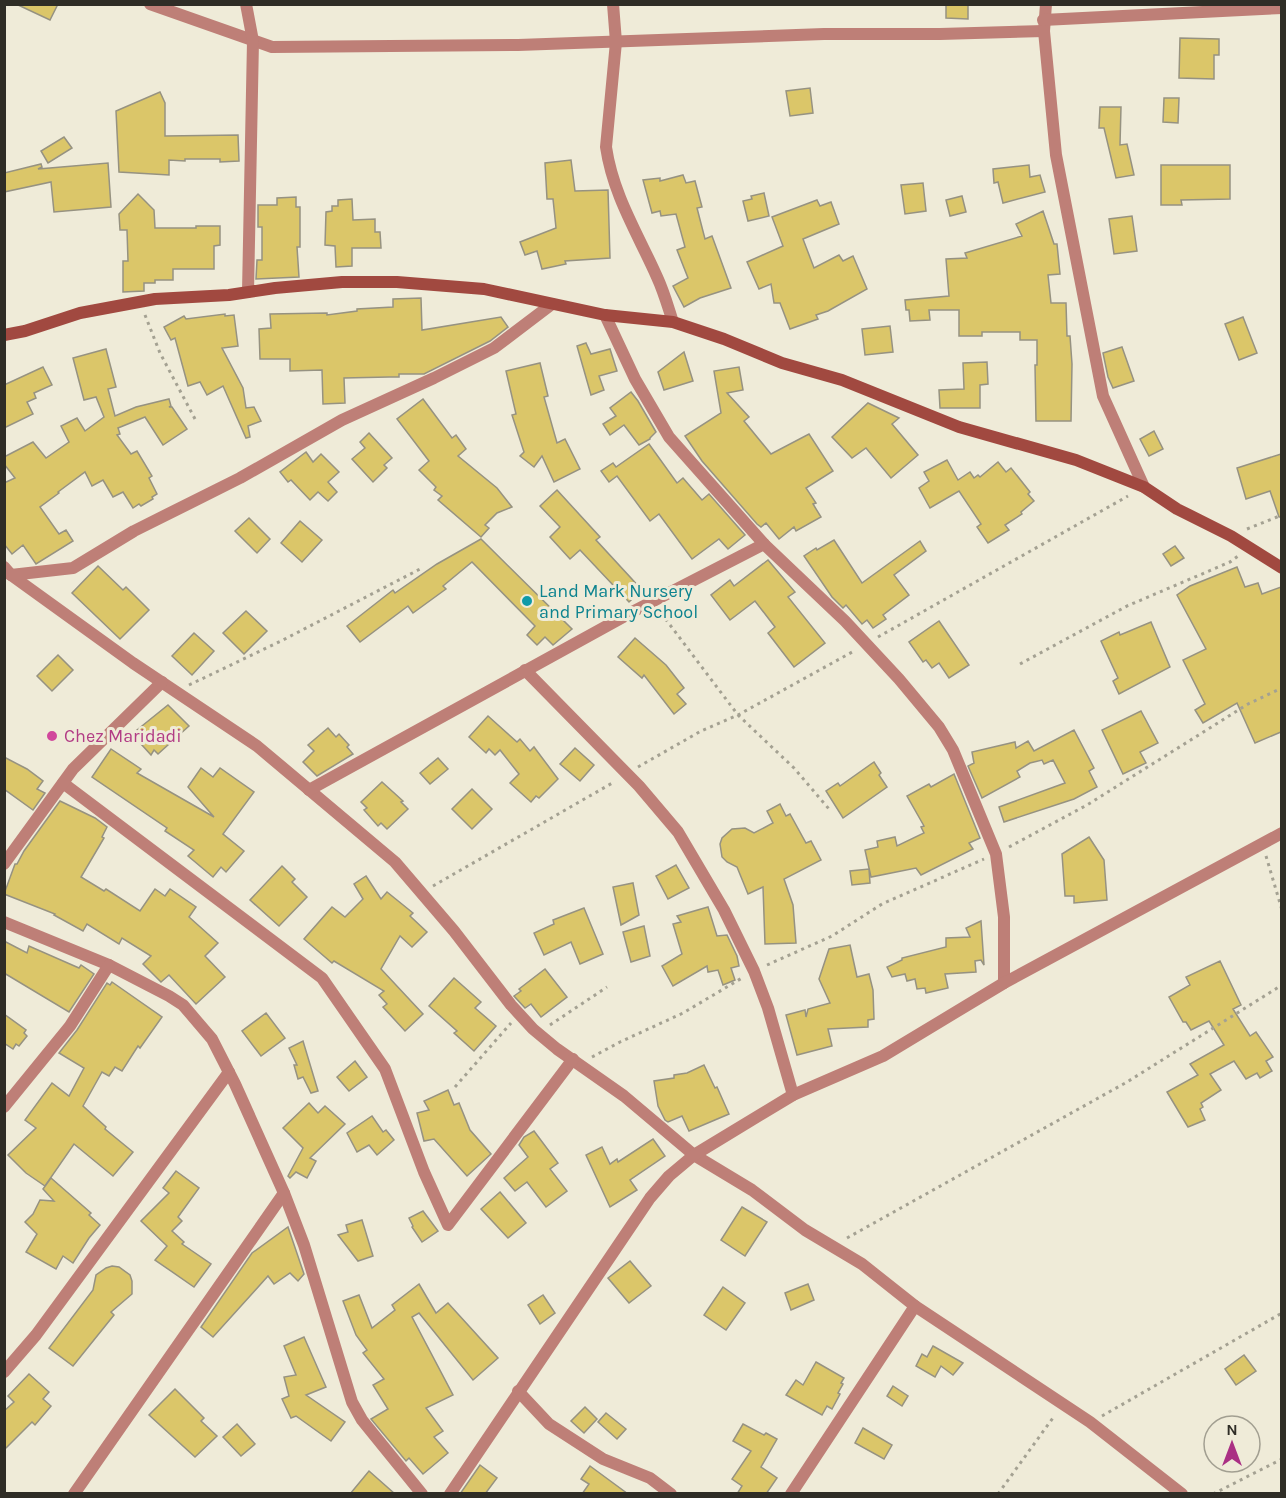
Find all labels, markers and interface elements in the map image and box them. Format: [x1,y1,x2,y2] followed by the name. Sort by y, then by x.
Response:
[539,580,698,623] place label: Land Mark Nursery and Primary School
[520,594,534,608] marker: Land Mark Nursery and Primary School
[64,725,182,747] place label: Chez Maridadi
[45,729,59,743] marker: Chez Maridadi
[1202,1414,1262,1474] north arrow
[1226,1420,1238,1439] text: N

